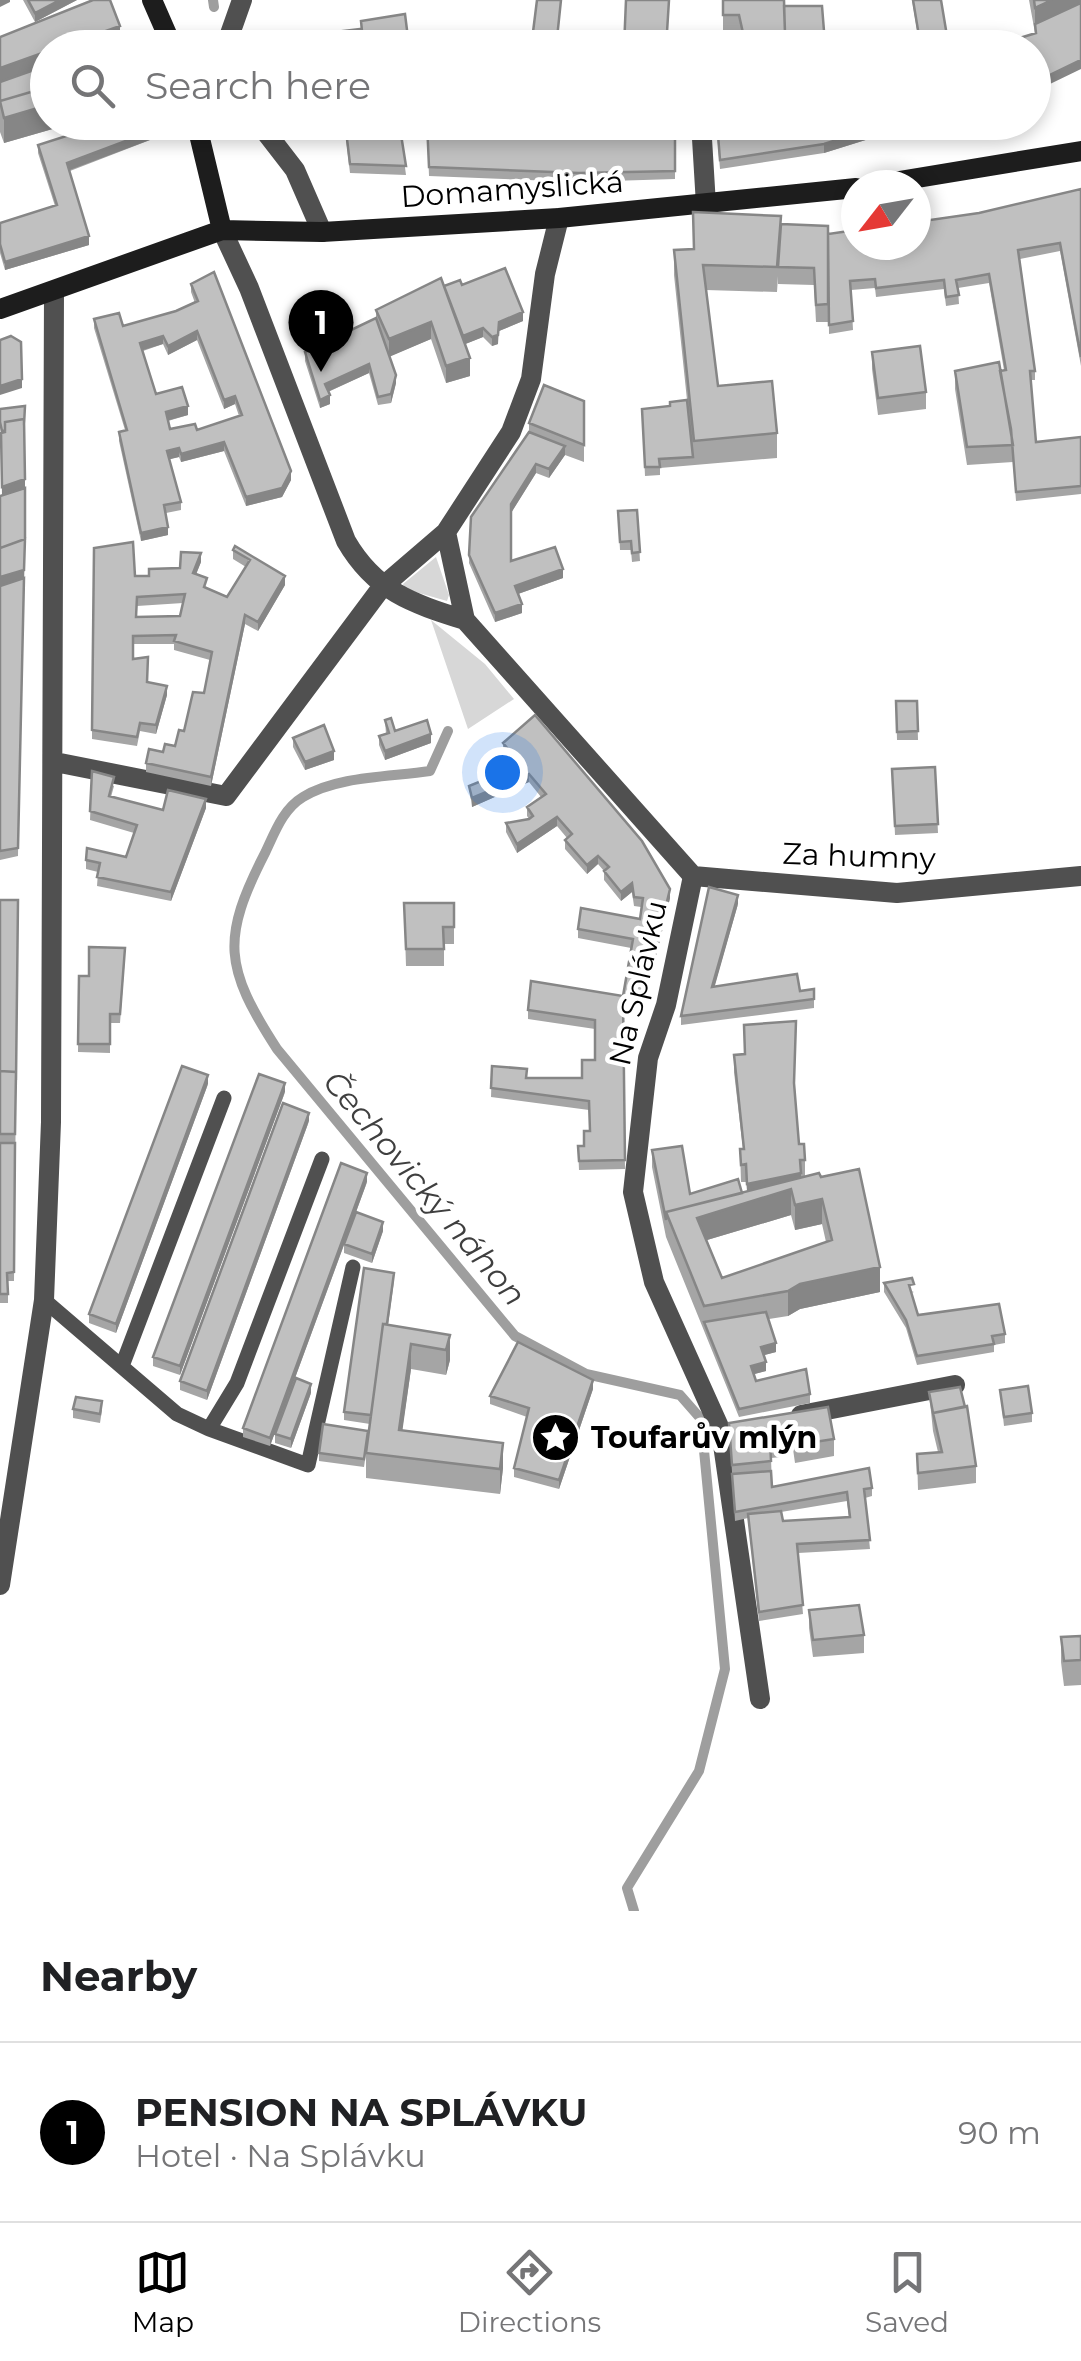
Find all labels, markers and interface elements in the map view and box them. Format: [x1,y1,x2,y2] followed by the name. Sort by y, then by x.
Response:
[30,30,1051,140] search box
[65,58,120,113] icon: search
[145,62,371,109] text: Search here
[399,163,625,215] street label: Domamyslická
[841,170,931,260] north arrow
[288,290,354,372] pin: 1
[477,747,528,798] your location
[782,835,937,877] street label: Za humny
[601,897,675,1069] street label: Na Splávku
[315,1063,535,1313] water label: Čechovický náhon
[530,1411,582,1463] place icon: Toufarův mlýn
[591,1419,817,1456] place label: Toufarův mlýn
[40,1950,197,2002] text: Nearby
[135,2089,587,2136] text: PENSION NA SPLÁVKU
[66,2113,79,2152] text: 1
[958,2113,1041,2152] text: 90 m
[135,2136,426,2175] text: Hotel · Na Splávku
[132,2245,194,2339] tab: Map
[458,2245,601,2339] tab: Directions
[865,2245,949,2339] tab: Saved

